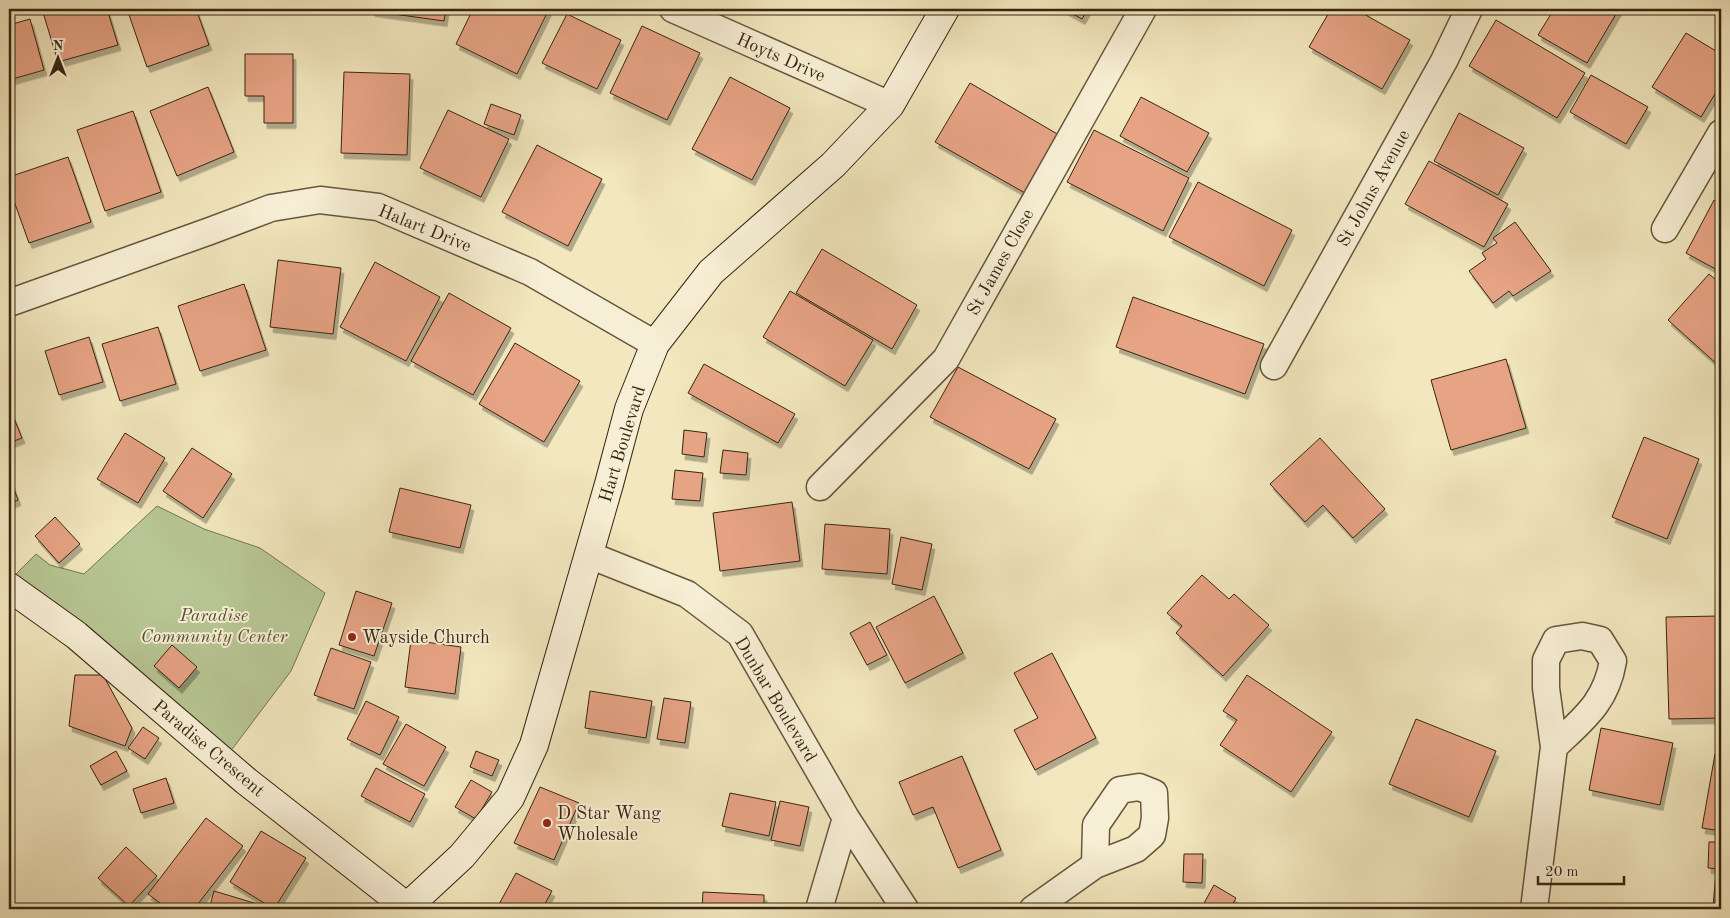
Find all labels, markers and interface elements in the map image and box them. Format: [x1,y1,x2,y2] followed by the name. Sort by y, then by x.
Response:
[734,30,828,85] street label: Hoyts Drive
[32,32,82,82] north arrow
[53,39,64,53] text: N
[1334,127,1413,250] street label: St Johns Avenue
[375,202,474,256] street label: Halart Drive
[964,206,1037,319] street label: St James Close
[597,384,649,505] street label: Hart Boulevard
[141,607,289,646] park label: Paradise Community Center
[362,629,490,647] place label: Wayside Church
[346,631,358,643] marker: Wayside Church
[731,634,820,765] street label: Dunbar Boulevard
[149,697,268,801] street label: Paradise Crescent
[557,805,661,844] place label: D Star Wang Wholesale
[541,817,553,829] marker: D Star Wang Wholesale
[1538,853,1624,885] scale bar
[1545,865,1579,880] text: 20 m

